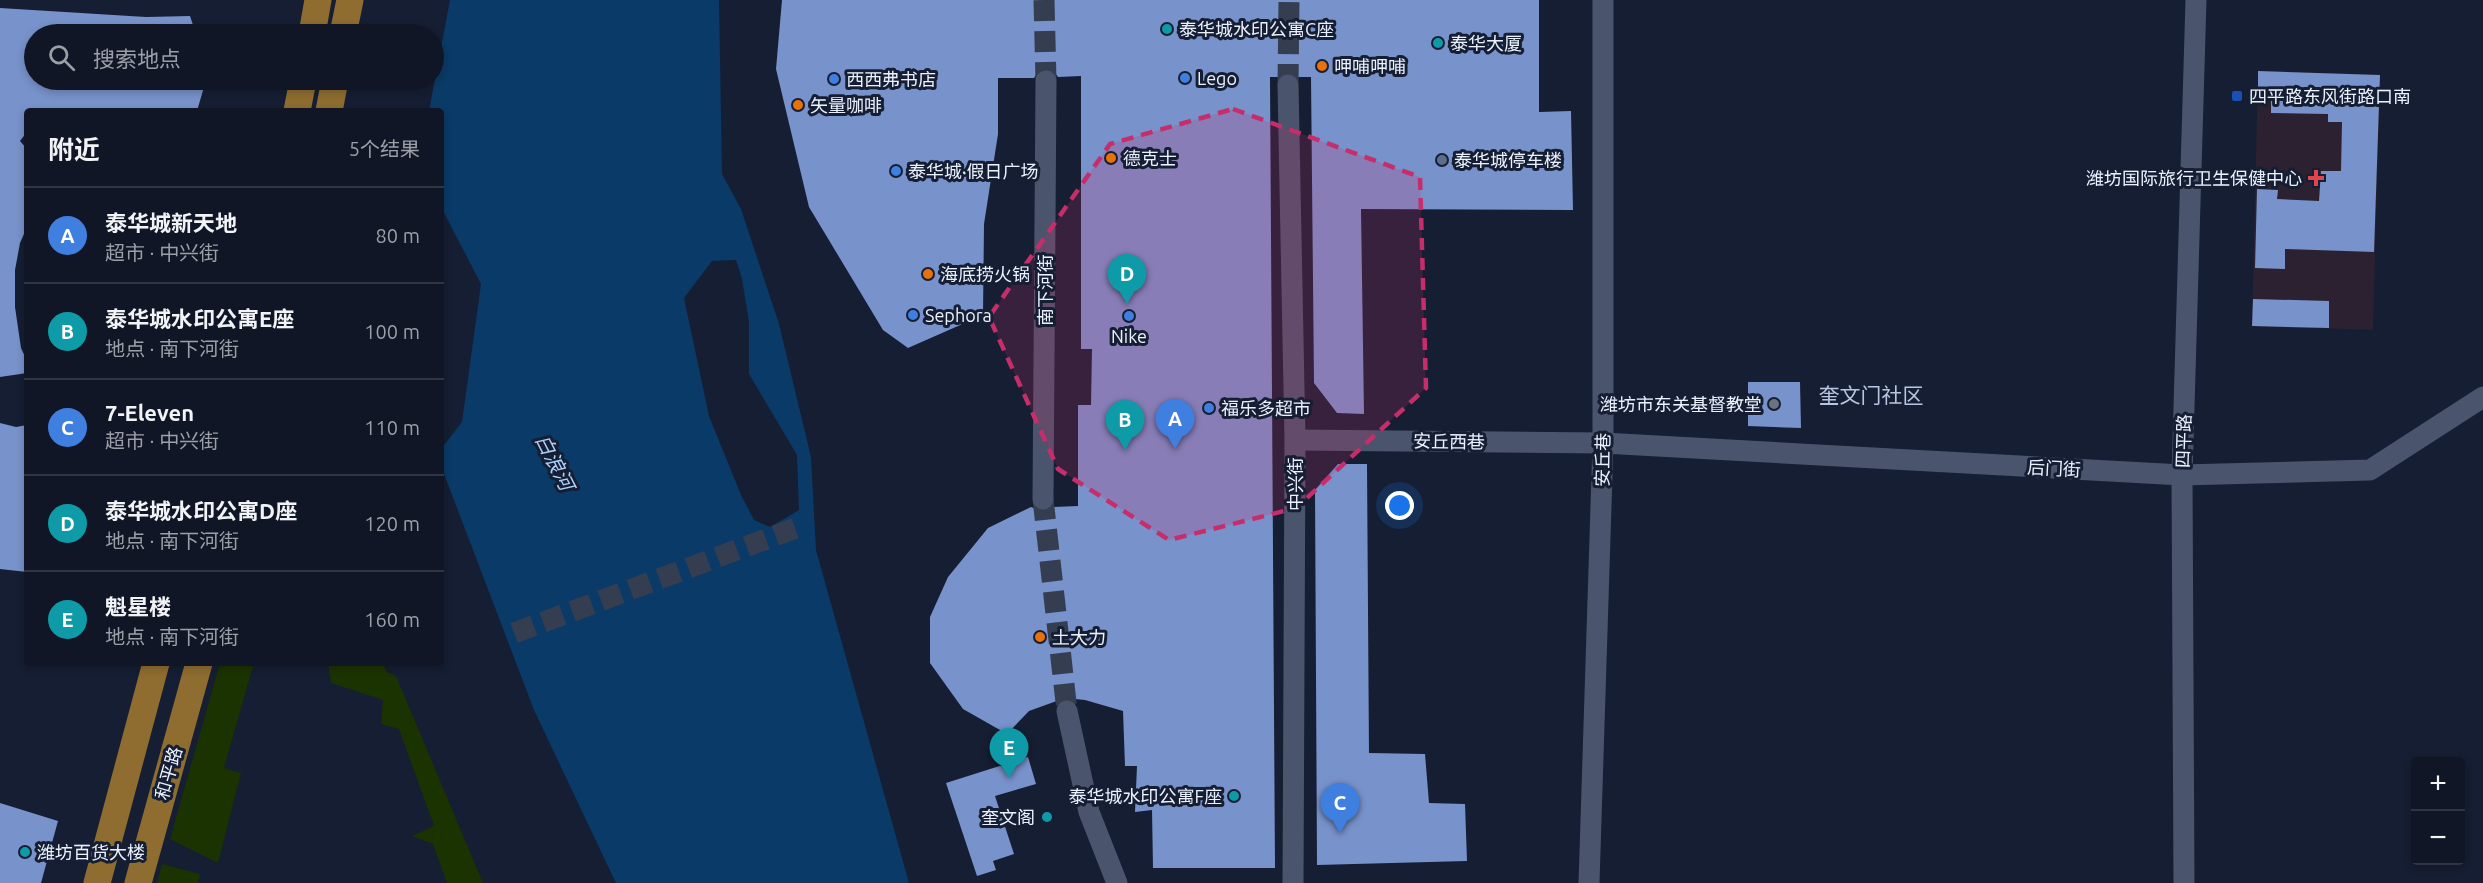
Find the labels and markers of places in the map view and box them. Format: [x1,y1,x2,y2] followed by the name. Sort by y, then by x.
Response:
[1179,19,1334,39] place label: 泰华城水印公寓C座
[1160,22,1174,36] marker: 泰华城水印公寓C座
[1450,33,1522,53] place label: 泰华大厦
[1431,36,1445,50] marker: 泰华大厦
[1334,56,1406,76] place label: 呷哺呷哺
[1315,59,1329,73] marker: 呷哺呷哺
[1197,68,1237,88] place label: Lego
[846,69,936,89] place label: 西西弗书店
[1178,71,1192,85] marker: Lego
[827,72,841,86] marker: 西西弗书店
[2249,86,2411,106] place label: 四平路东风街路口南
[2230,89,2244,103] marker: 四平路东风街路口南
[810,95,882,115] place label: 矢量咖啡
[791,98,805,112] marker: 矢量咖啡
[1123,148,1177,168] place label: 德克士
[1454,150,1562,170] place label: 泰华城停车楼
[1104,151,1118,165] marker: 德克士
[1435,153,1449,167] marker: 泰华城停车楼
[908,161,1038,181] place label: 泰华城·假日广场
[889,164,903,178] marker: 泰华城·假日广场
[2086,168,2302,188] place label: 潍坊国际旅行卫生保健中心
[2307,169,2325,187] marker: 潍坊国际旅行卫生保健中心
[1108,254,1146,304] pin: D
[940,264,1030,284] place label: 海底捞火锅
[921,267,935,281] marker: 海底捞火锅
[925,305,992,325] place label: Sephora
[906,308,920,322] marker: Sephora
[1122,309,1136,323] marker: Nike
[1111,326,1147,346] place label: Nike
[1600,394,1762,414] place label: 潍坊市东关基督教堂
[1767,397,1781,411] marker: 潍坊市东关基督教堂
[1221,398,1311,418] place label: 福乐多超市
[1106,400,1144,450] pin: B
[1156,400,1194,449] pin: A
[1202,401,1216,415] marker: 福乐多超市
[1052,627,1106,647] place label: 土大力
[1033,630,1047,644] marker: 土大力
[990,728,1028,778] pin: E
[1320,784,1360,833] pin: C
[1069,786,1222,806] place label: 泰华城水印公寓F座
[1227,789,1241,803] marker: 泰华城水印公寓F座
[981,807,1035,827] place label: 奎文阁
[1040,810,1054,824] marker: 奎文阁
[37,842,145,862] place label: 潍坊百货大楼
[18,845,32,859] marker: 潍坊百货大楼

